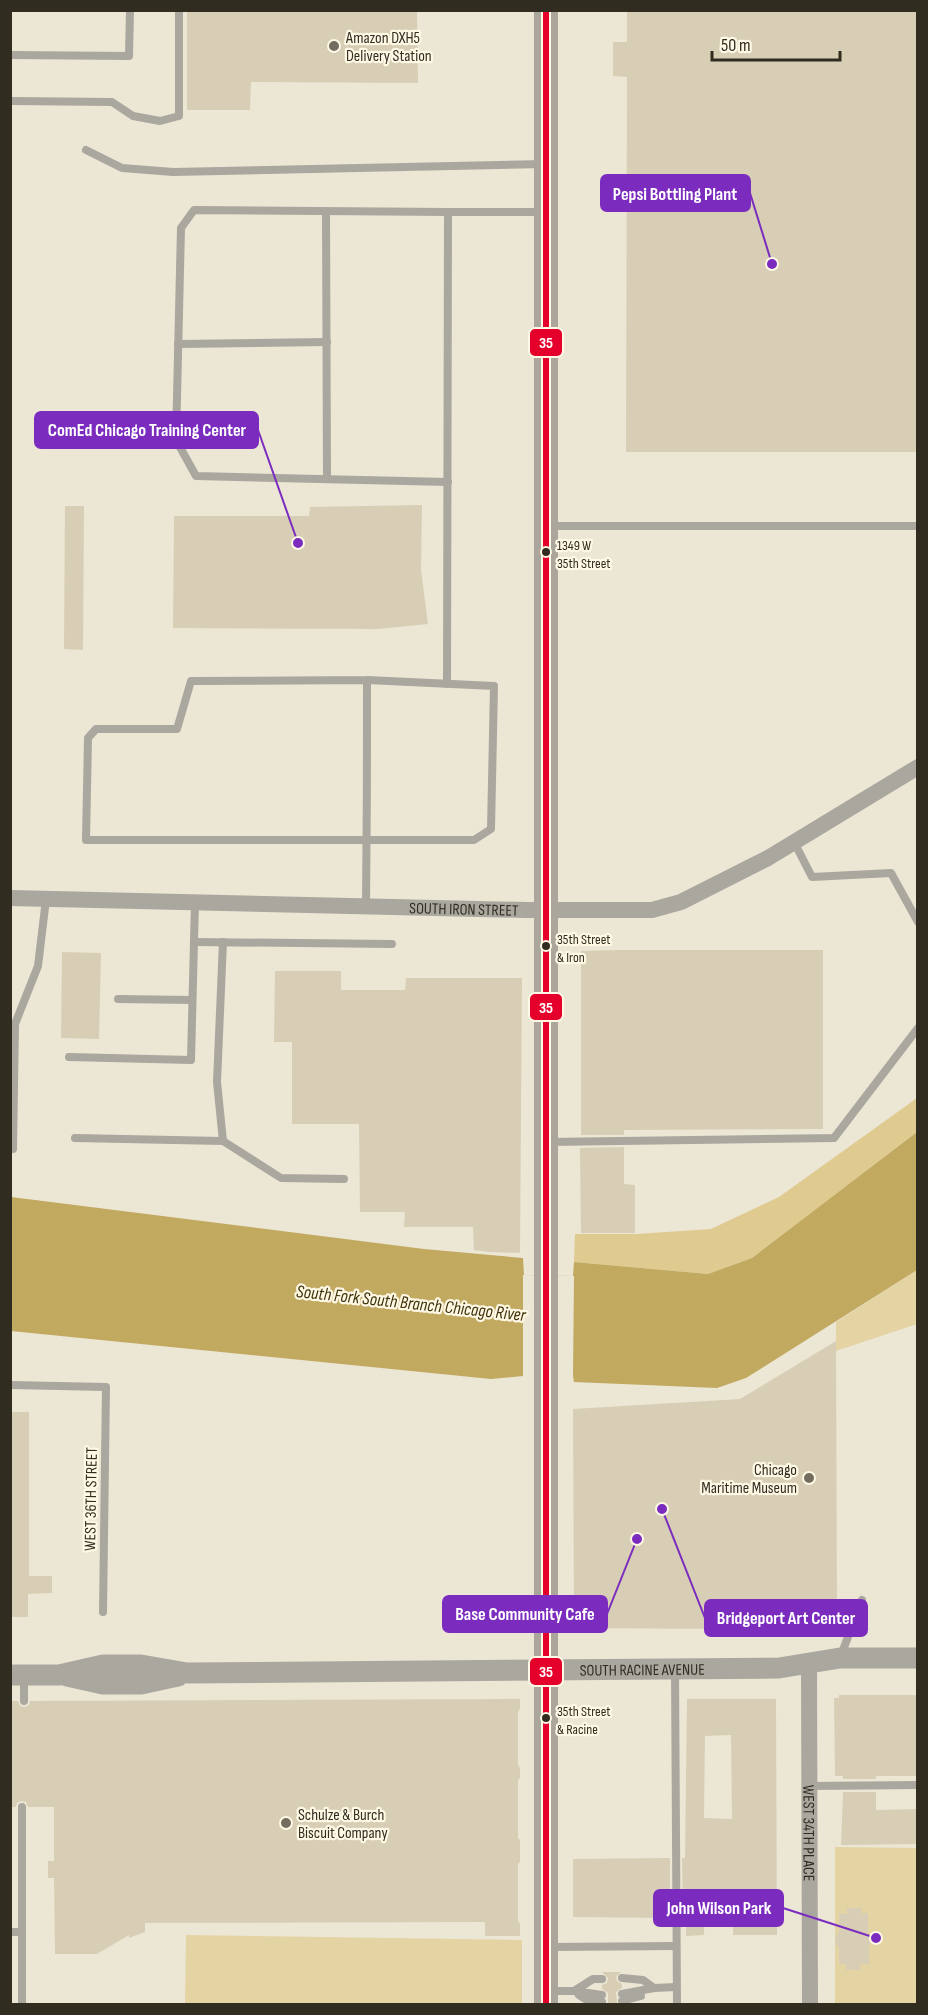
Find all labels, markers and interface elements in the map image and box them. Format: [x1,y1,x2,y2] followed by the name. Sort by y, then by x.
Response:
[712,24,840,62] scale bar
[345,29,432,66] place label: Amazon DXH5 Delivery Station
[721,35,751,56] text: 50 m
[327,39,341,53] marker: Amazon DXH5 Delivery Station
[601,175,750,211] callout: Pepsi Bottling Plant
[613,184,737,205] text: Pepsi Bottling Plant
[529,328,563,357] line badge: 35
[539,334,553,353] text: 35
[35,412,258,448] callout: ComEd Chicago Training Center
[48,420,247,441] text: ComEd Chicago Training Center
[557,537,611,572] place label: 1349 W 35th Street
[540,546,552,558] marker: 1349 W 35th Street
[409,899,519,921] street label: SOUTH IRON STREET
[557,931,611,966] place label: 35th Street & Iron
[540,940,552,952] marker: 35th Street & Iron
[529,993,563,1021] line badge: 35
[539,999,553,1018] text: 35
[295,1281,528,1326] water label: South Fork South Branch Chicago River
[81,1446,102,1551] street label: WEST 36TH STREET
[701,1461,797,1498] place label: Chicago Maritime Museum
[802,1471,816,1485] marker: Chicago Maritime Museum
[443,1596,607,1632] callout: Base Community Cafe
[705,1600,867,1636] callout: Bridgeport Art Center
[455,1604,595,1625] text: Base Community Cafe
[717,1608,856,1629] text: Bridgeport Art Center
[529,1657,563,1686] line badge: 35
[580,1661,705,1681] street label: SOUTH RACINE AVENUE
[539,1663,553,1682] text: 35
[557,1703,611,1738] place label: 35th Street & Racine
[540,1712,552,1724] marker: 35th Street & Racine
[798,1785,818,1881] street label: WEST 34TH PLACE
[298,1806,388,1843] place label: Schulze & Burch Biscuit Company
[279,1816,293,1830] marker: Schulze & Burch Biscuit Company
[654,1890,783,1926] callout: John Wilson Park
[666,1898,772,1919] text: John Wilson Park

